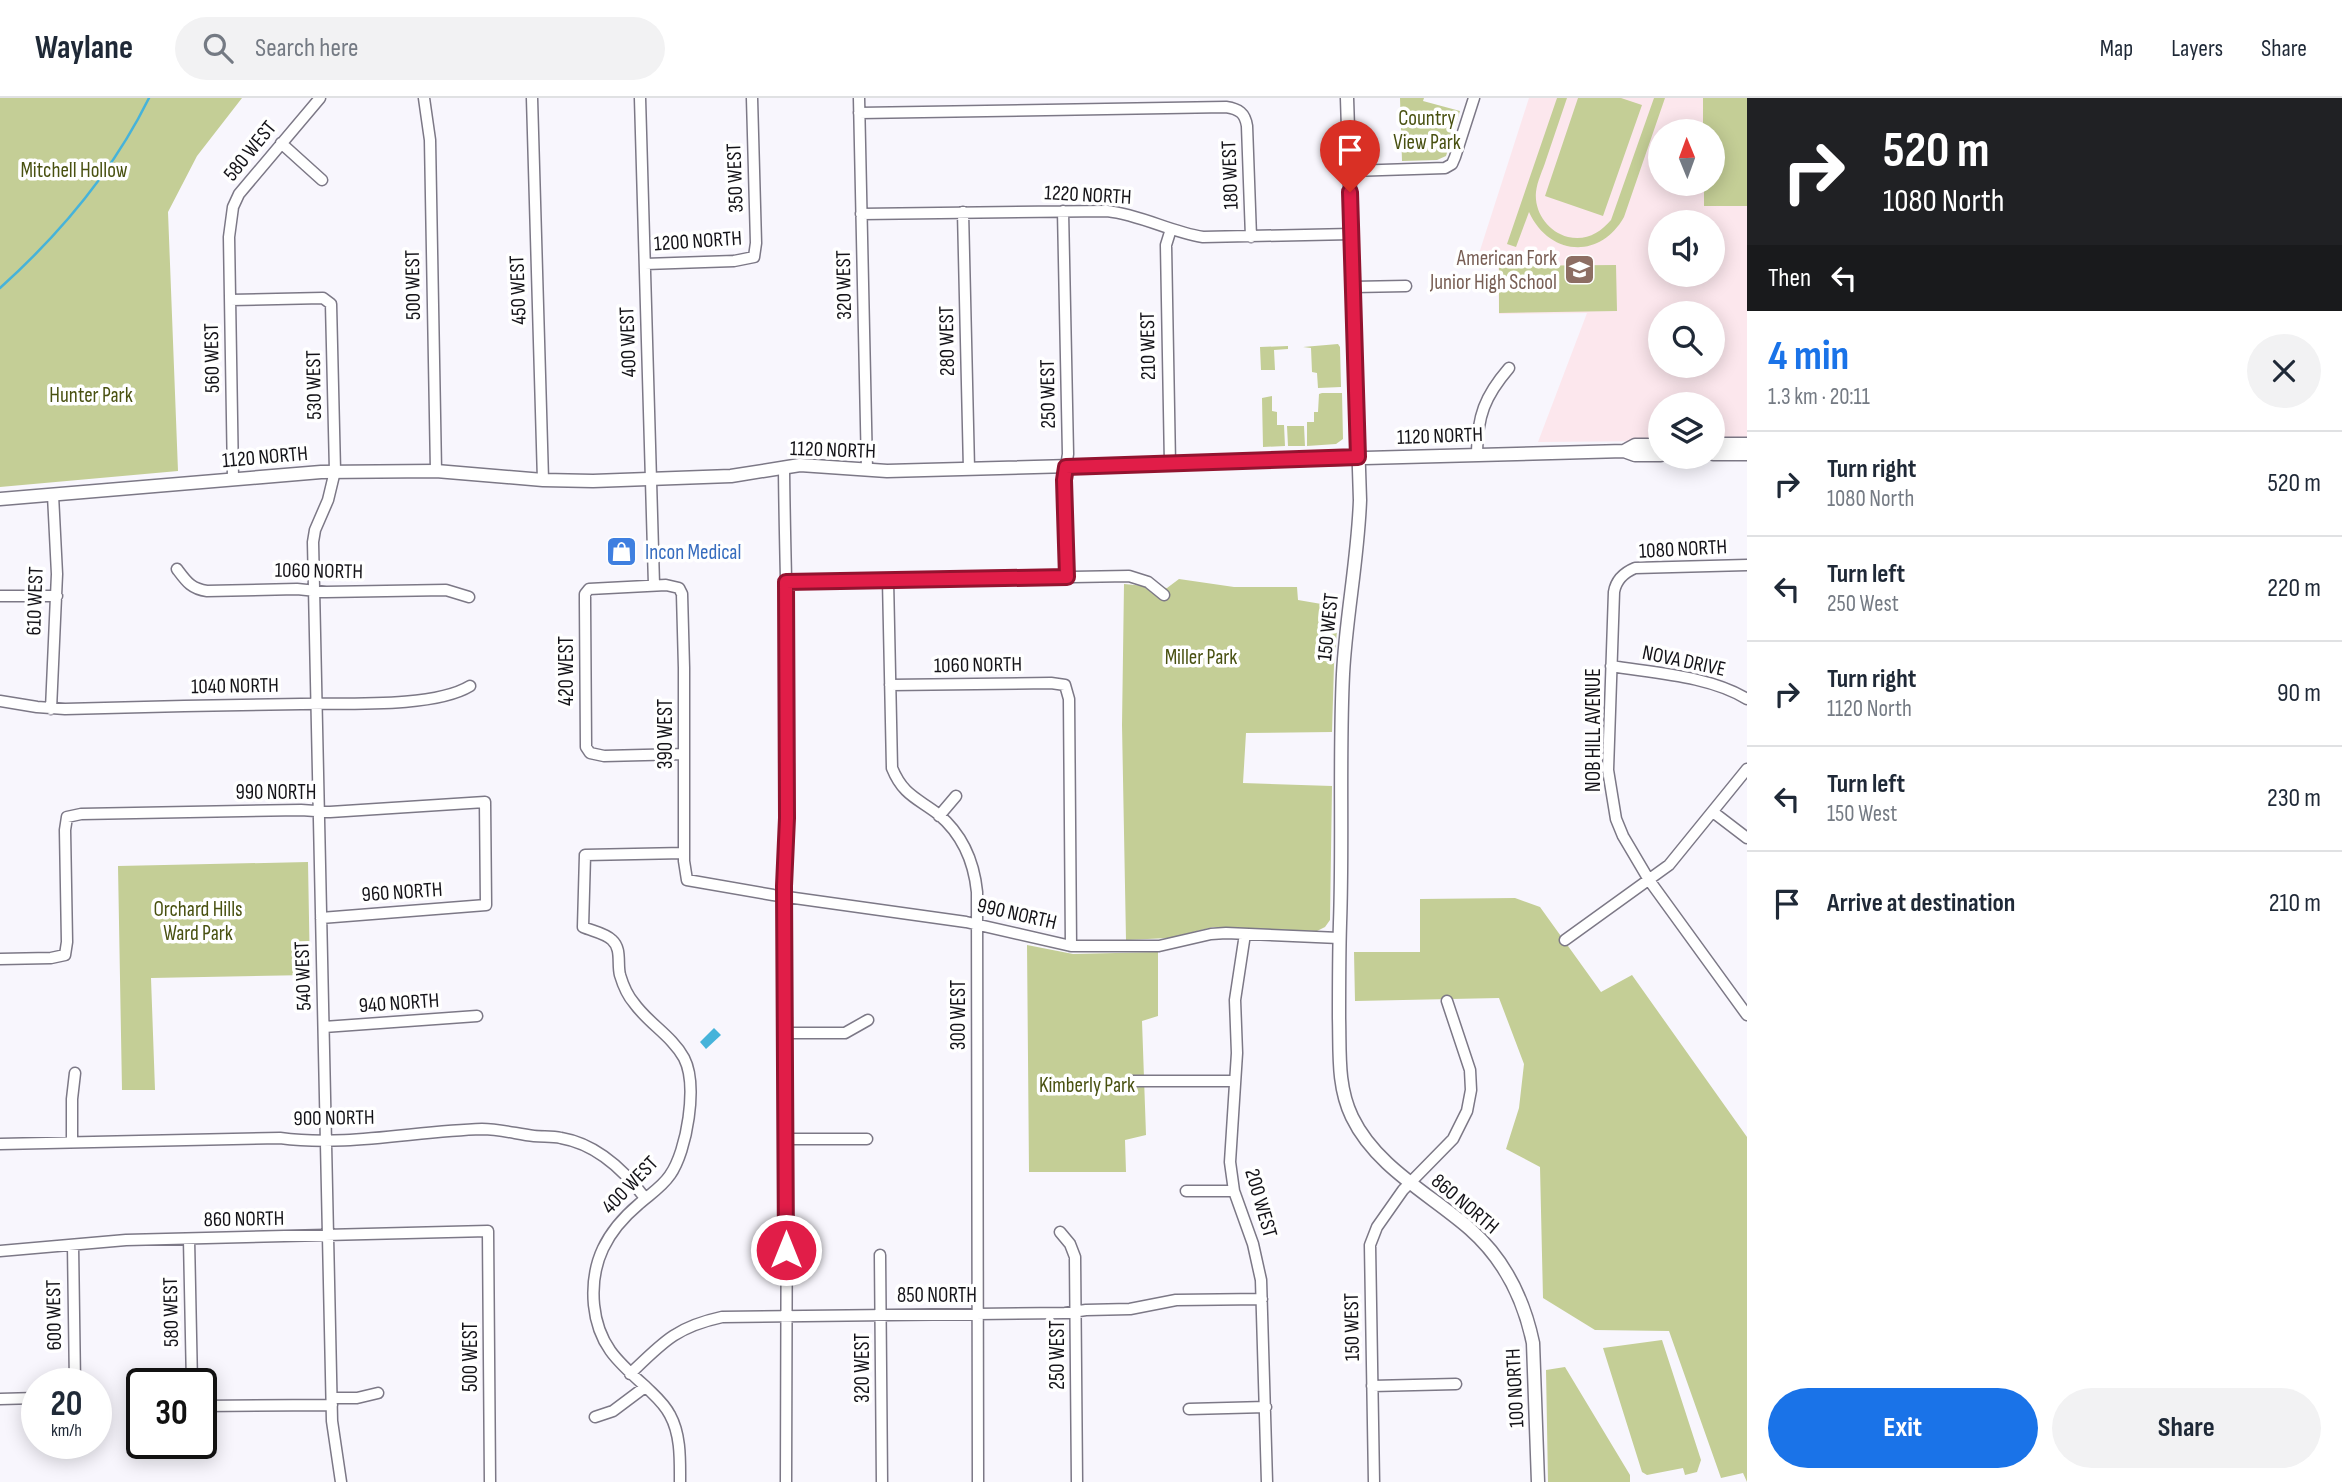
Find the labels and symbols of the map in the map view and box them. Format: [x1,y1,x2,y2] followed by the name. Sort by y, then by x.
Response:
[1393,106,1461,155] park label: Country View Park
[218,116,282,186] street label: 580 WEST
[1648,119,1726,196] north arrow
[1320,120,1380,192] pin
[1216,140,1244,210] street label: 180 WEST
[721,142,749,213] street label: 350 WEST
[20,158,128,183] park label: Mitchell Hollow
[1044,180,1132,210] street label: 1220 NORTH
[653,225,743,257] street label: 1200 NORTH
[1429,246,1557,295] place label: American Fork Junior High School
[400,249,426,320] street label: 500 WEST
[831,249,857,320] street label: 320 WEST
[1563,253,1597,287] school or university icon: American Fork Junior High School
[504,254,532,325] street label: 450 WEST
[934,305,960,376] street label: 280 WEST
[614,306,642,378] street label: 400 WEST
[1135,311,1161,380] street label: 210 WEST
[199,322,225,393] street label: 560 WEST
[301,350,327,420] street label: 530 WEST
[1035,359,1061,429] street label: 250 WEST
[49,383,133,408] park label: Hunter Park
[1397,422,1483,450] street label: 1120 NORTH
[790,436,876,464] street label: 1120 NORTH
[221,441,309,473] street label: 1120 NORTH
[1638,534,1728,564] street label: 1080 NORTH
[605,535,639,569] shop icon: Incon Medical
[645,540,741,565] place label: Incon Medical
[275,558,363,584] street label: 1060 NORTH
[21,566,49,636] street label: 610 WEST
[1312,591,1344,662] street label: 150 WEST
[554,636,579,706] street label: 420 WEST
[1640,640,1728,682] street label: NOVA DRIVE
[1165,645,1237,670] park label: Miller Park
[934,652,1022,678] street label: 1060 NORTH
[1581,668,1606,792] street label: NOB HILL AVENUE
[191,673,279,699] street label: 1040 NORTH
[653,698,678,769] street label: 390 WEST
[236,780,316,805] street label: 990 NORTH
[361,877,443,907] street label: 960 NORTH
[975,893,1059,935] street label: 990 NORTH
[153,897,243,946] park label: Orchard Hills Ward Park
[289,940,317,1011] street label: 540 WEST
[946,979,971,1050] street label: 300 WEST
[358,988,440,1018] street label: 940 NORTH
[1039,1073,1135,1098] park label: Kimberly Park
[293,1105,375,1131] street label: 900 NORTH
[597,1151,664,1219] street label: 400 WEST
[1239,1166,1283,1241] street label: 200 WEST
[1426,1168,1504,1240] street label: 860 NORTH
[203,1206,285,1232] street label: 860 NORTH
[749,1213,823,1287] position arrow
[158,1276,184,1347] street label: 580 WEST
[41,1279,67,1351] street label: 600 WEST
[897,1283,977,1308] street label: 850 NORTH
[1339,1292,1365,1361] street label: 150 WEST
[1045,1320,1070,1390] street label: 250 WEST
[458,1321,483,1392] street label: 500 WEST
[850,1333,875,1403] street label: 320 WEST
[1500,1348,1530,1428] street label: 100 NORTH
[126,1368,217,1459] speed limit sign: 30

